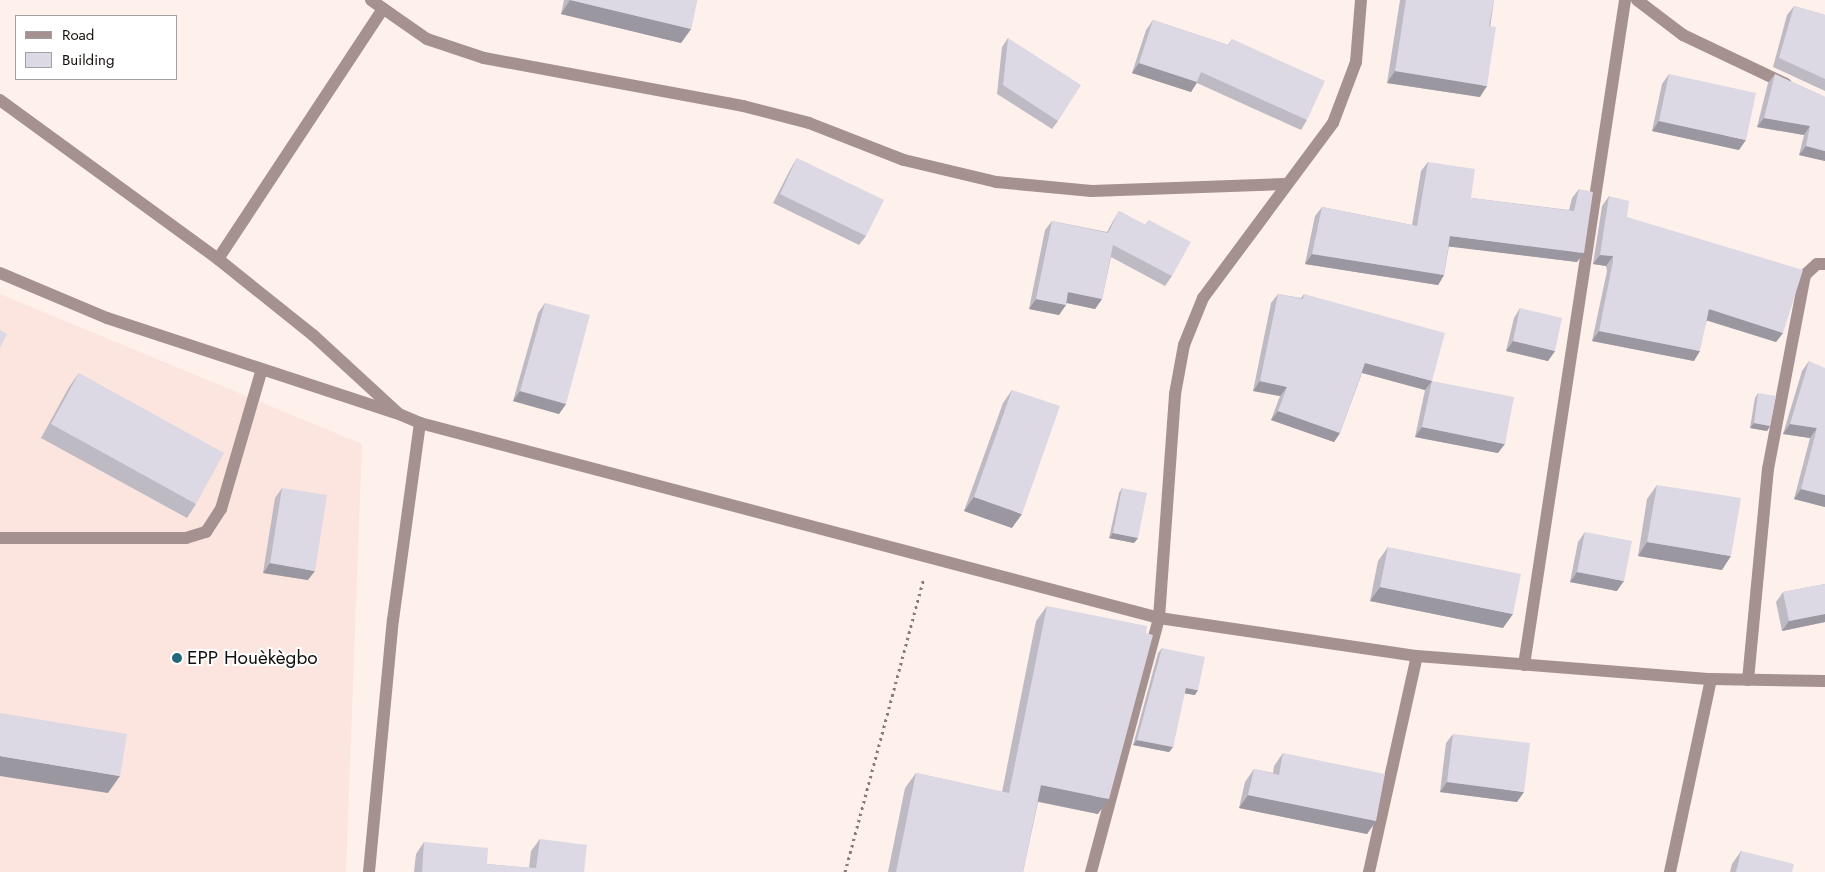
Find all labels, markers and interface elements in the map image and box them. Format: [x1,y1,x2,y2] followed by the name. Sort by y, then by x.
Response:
[15,15,178,80] legend
[62,24,94,46] text: Road
[62,49,114,71] text: Building
[187,647,318,669] place label: EPP Houèkègbo
[171,652,183,664] marker: EPP Houèkègbo

